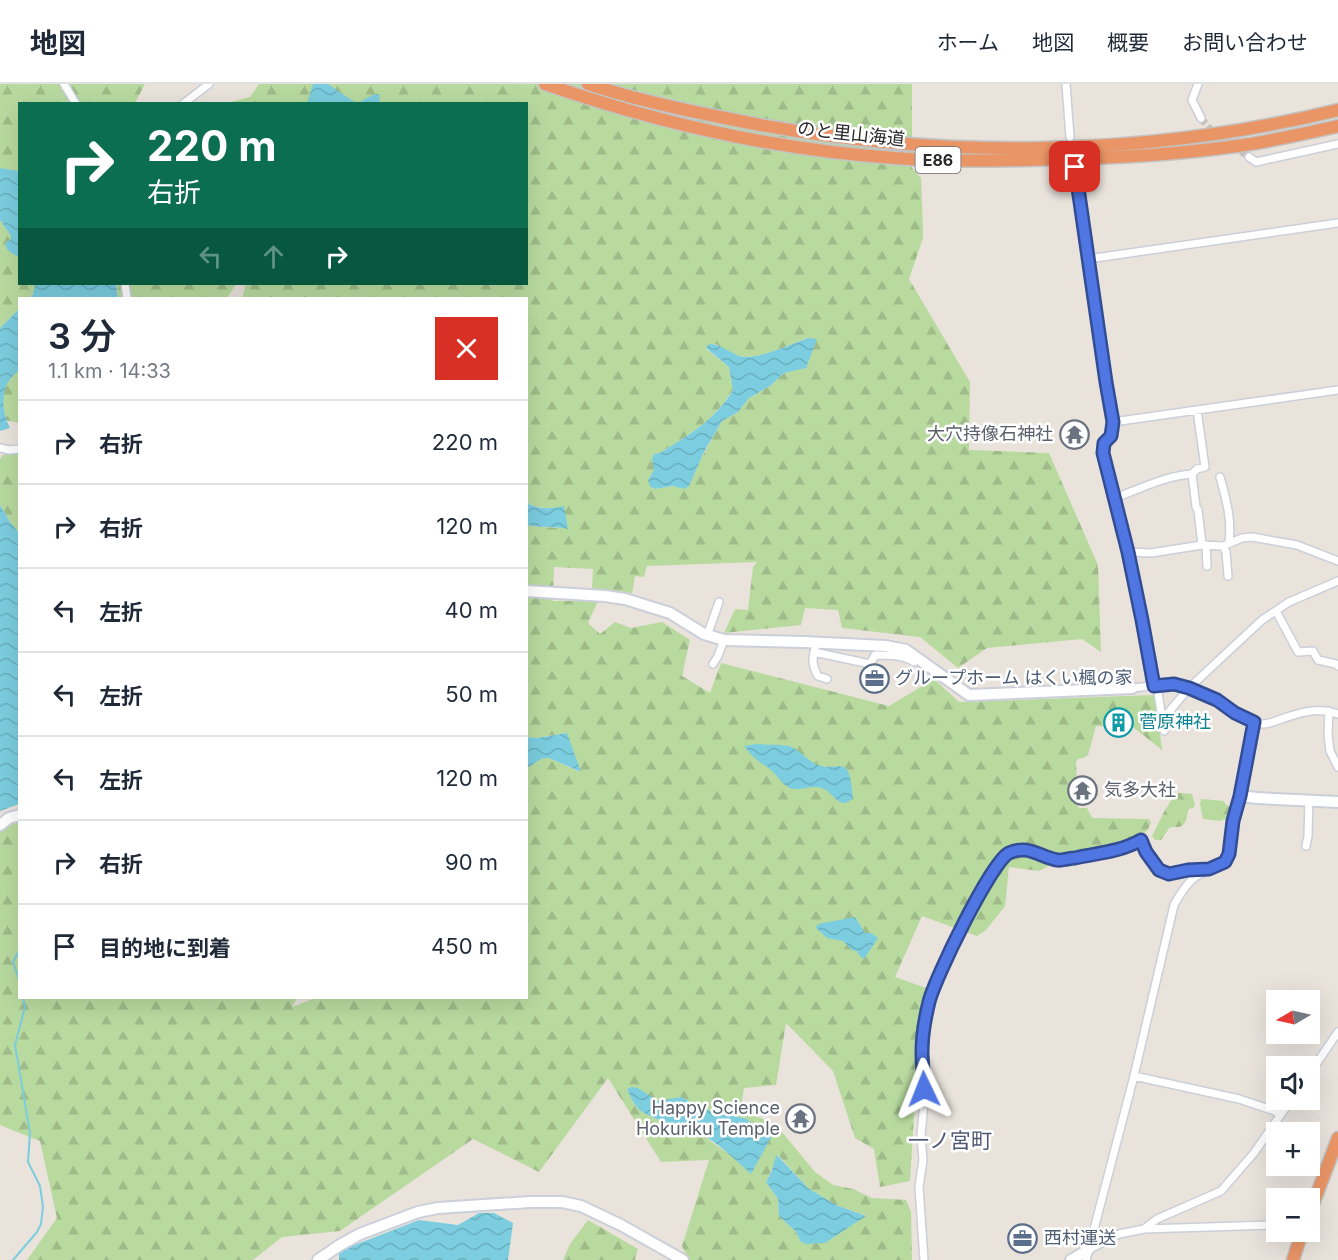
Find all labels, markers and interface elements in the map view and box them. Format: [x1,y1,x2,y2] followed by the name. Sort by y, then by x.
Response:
[30,26,86,60] text: 地図
[937,30,999,55] text: ホーム
[1032,30,1074,55] text: 地図
[1107,30,1149,55] text: 概要
[1182,30,1308,55] text: お問い合わせ
[796,117,906,150] street label: のと里山海道
[147,120,277,171] text: 220 m
[48,126,126,204] icon: right
[1049,141,1100,192] pin
[916,147,960,173] road number: E86
[1058,150,1091,183] icon: arrive
[147,176,201,209] text: 右折
[194,240,227,273] icon: left
[257,240,290,273] icon: ahead
[320,240,353,273] icon: right
[48,314,116,358] text: 3 分
[435,317,498,380] button: close
[48,359,171,383] text: 1.1 km · 14:33
[1058,418,1090,450] temple icon: 大穴持像石神社
[927,423,1053,444] place label: 大穴持像石神社
[48,426,81,459] icon: right
[432,429,498,455] text: 220 m
[99,431,143,457] text: 右折
[48,510,81,543] icon: right
[436,513,498,539] text: 120 m
[99,515,143,541] text: 右折
[48,594,81,627] icon: left
[444,597,498,623] text: 40 m
[99,599,143,625] text: 左折
[858,662,890,694] office icon: グループホーム はくい楓の家
[895,667,1132,688] place label: グループホーム はくい楓の家
[48,678,81,711] icon: left
[445,681,498,707] text: 50 m
[99,683,143,709] text: 左折
[1102,706,1134,738] building icon: 菅原神社
[1139,711,1211,732] place label: 菅原神社
[48,762,81,795] icon: left
[436,765,498,791] text: 120 m
[99,767,143,793] text: 左折
[1067,774,1099,806] temple icon: 気多大社
[1104,779,1176,800] place label: 気多大社
[48,846,81,879] icon: right
[445,849,498,875] text: 90 m
[99,851,143,877] text: 右折
[48,930,81,963] icon: arrive
[431,933,498,959] text: 450 m
[99,935,231,961] text: 目的地に到着
[1266,990,1320,1044] north arrow
[1266,990,1320,1242] map controls
[1266,1056,1320,1110] button: sound
[892,1057,956,1121] position arrow
[636,1097,780,1139] place label: Happy Science Hokuriku Temple
[785,1102,817,1134] temple icon: Happy Science Hokuriku Temple
[1266,1122,1320,1176] button: +
[908,1128,992,1153] district label: 一ノ宮町
[1266,1188,1320,1242] button: −
[1007,1222,1039,1254] office icon: 西村運送
[1044,1227,1116,1248] place label: 西村運送

